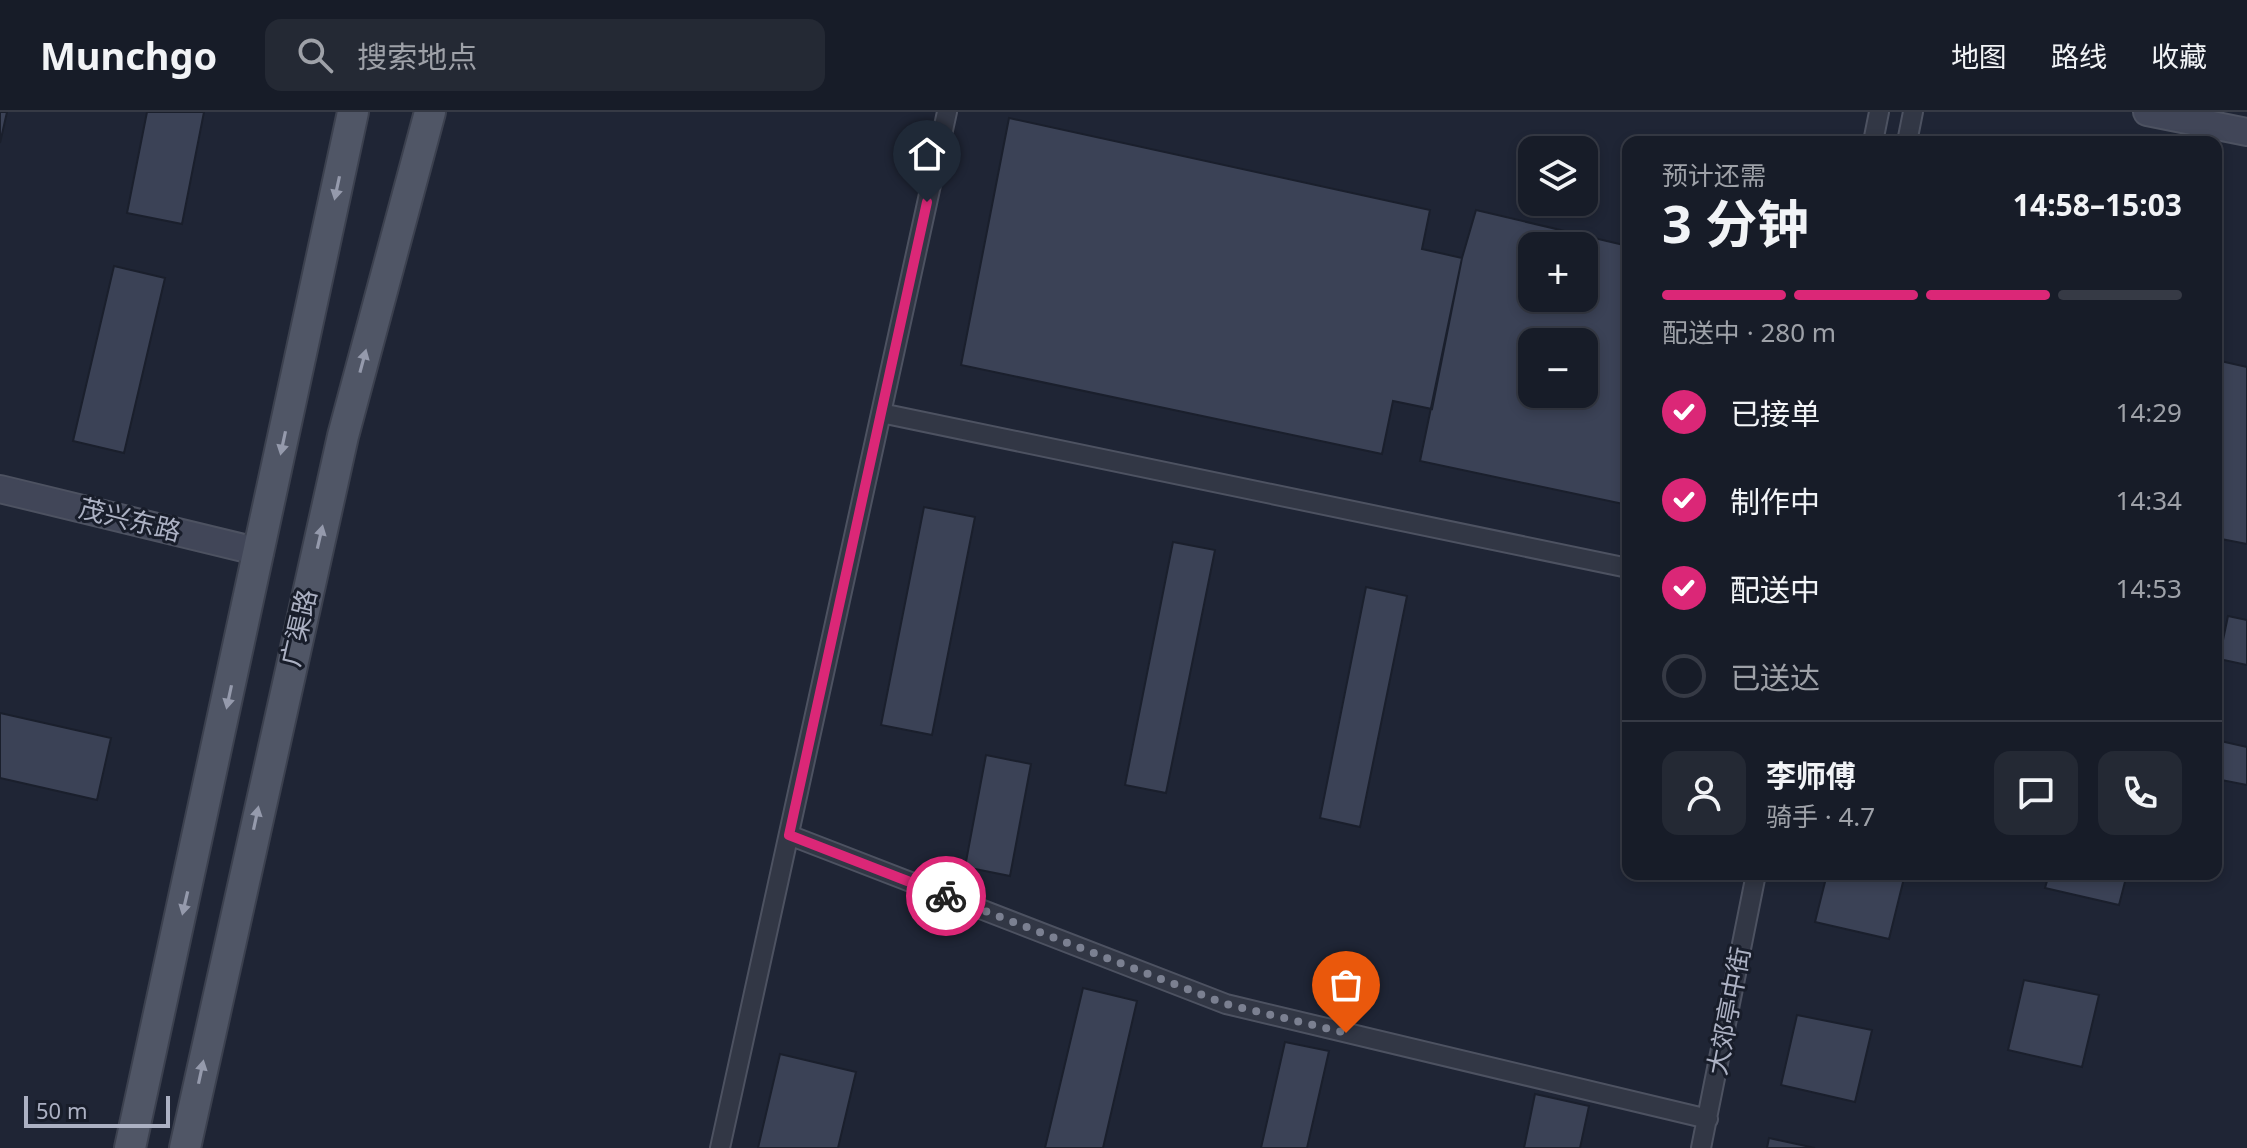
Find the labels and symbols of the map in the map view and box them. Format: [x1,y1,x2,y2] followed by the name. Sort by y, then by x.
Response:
[893,120,961,202] pin
[330,176,343,201] one-way arrow
[358,348,370,373] one-way arrow
[276,430,289,455] one-way arrow
[75,489,185,549] street label: 茂兴东路
[314,524,327,549] one-way arrow
[272,586,324,670] street label: 广渠路
[222,685,235,710] one-way arrow
[250,805,263,830] one-way arrow
[906,856,986,936] courier
[178,891,191,916] one-way arrow
[1698,944,1758,1078] street label: 大郊亭中街
[1312,951,1380,1033] pin
[195,1059,208,1084] one-way arrow
[24,1092,170,1128] scale bar

